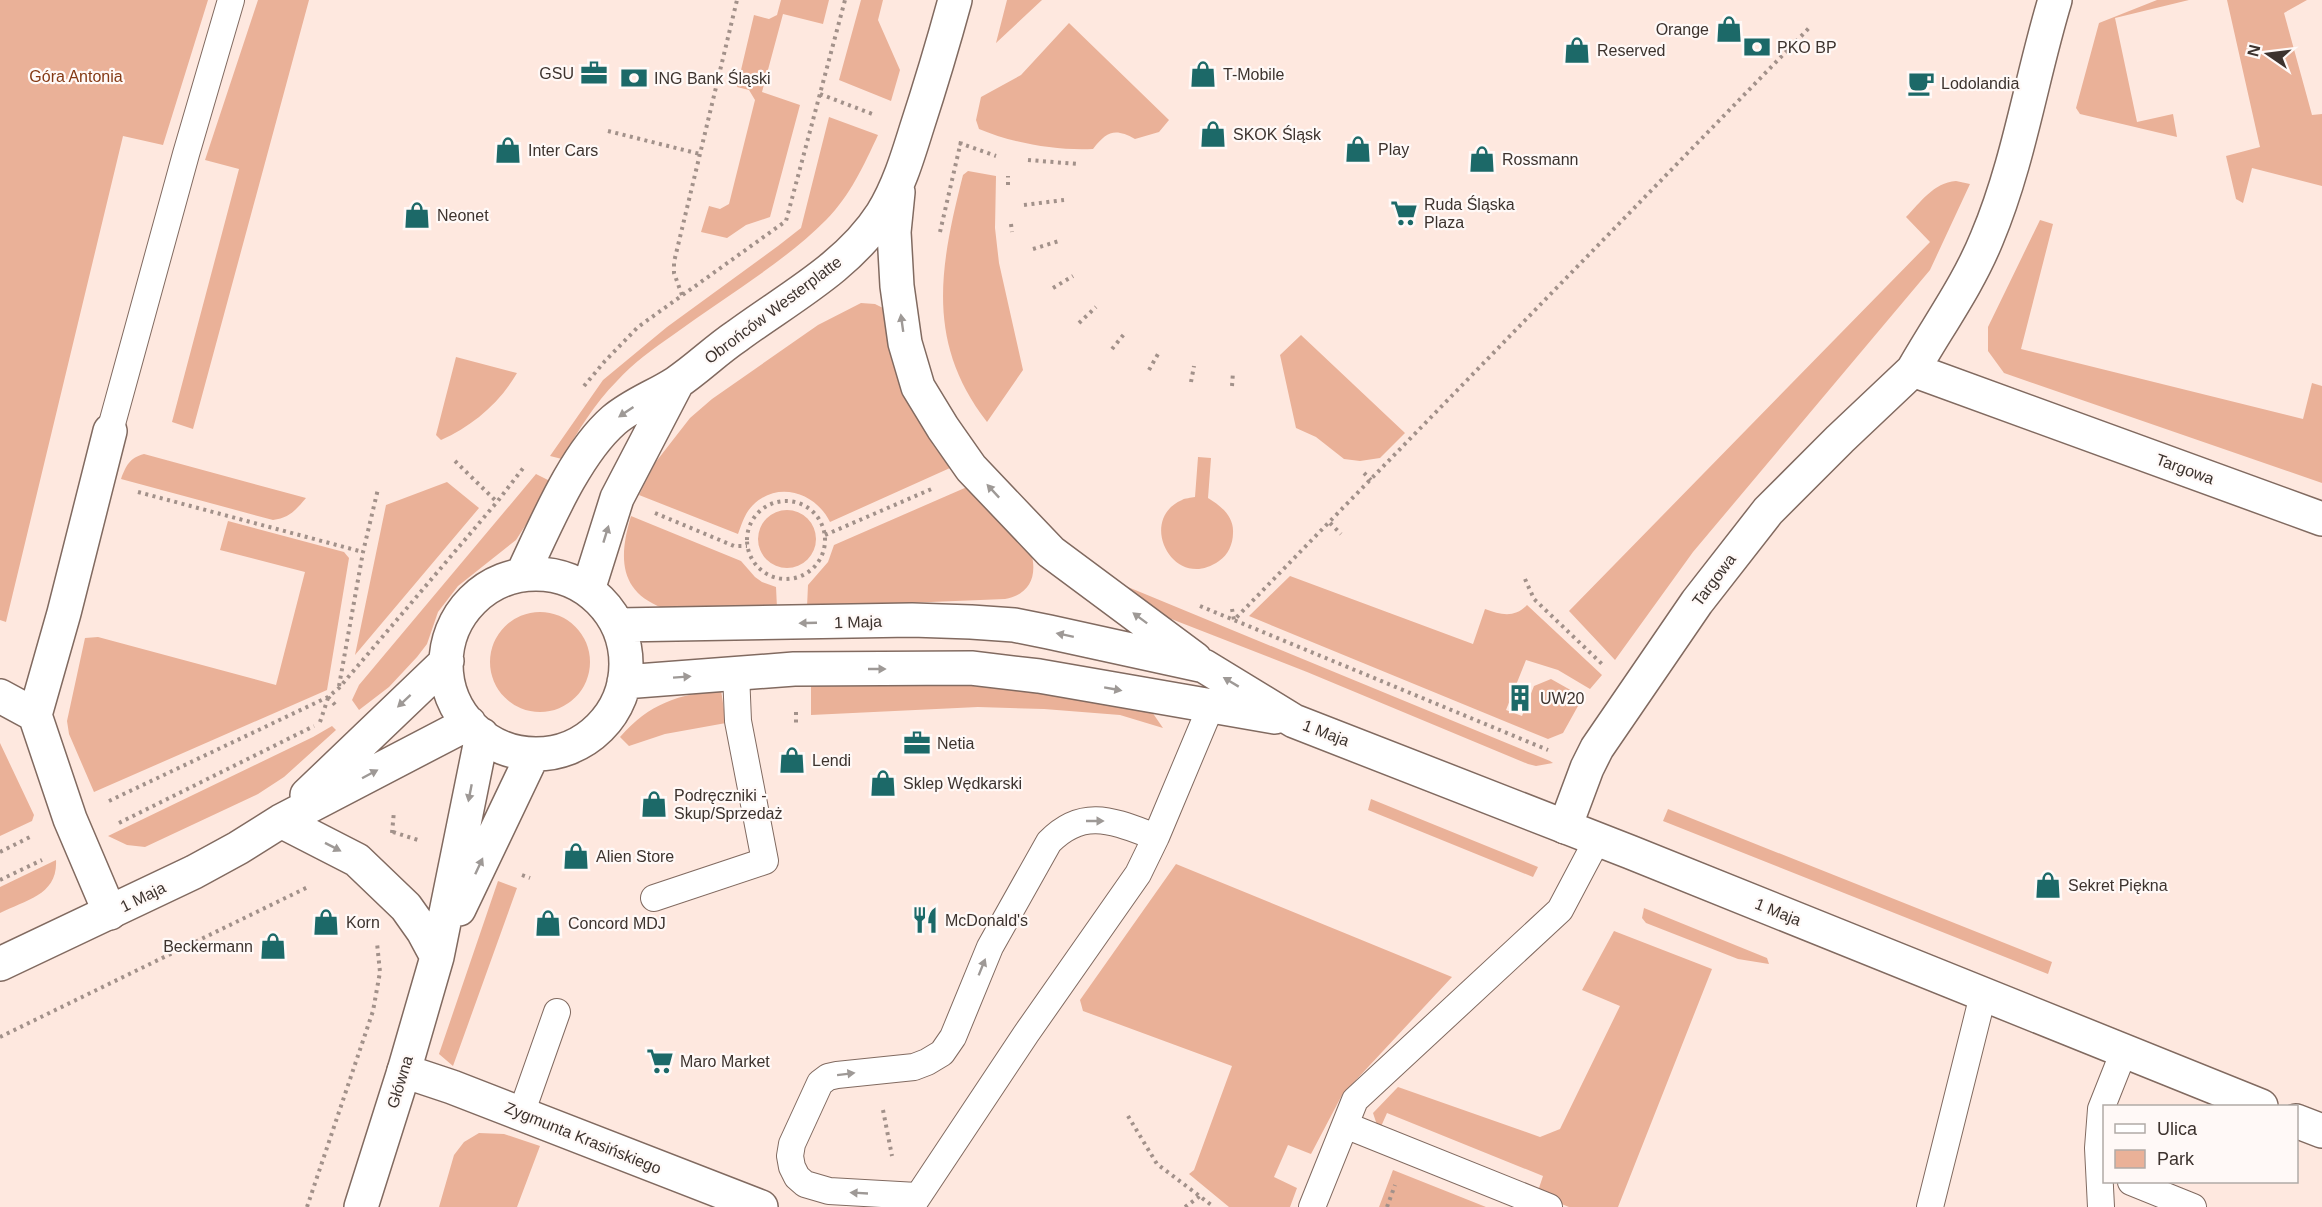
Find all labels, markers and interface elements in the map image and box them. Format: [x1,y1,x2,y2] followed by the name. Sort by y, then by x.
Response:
[1714,14,1744,44] shop icon: Orange
[1656,21,1709,38] place label: Orange
[2238,24,2298,84] north arrow
[1742,32,1772,62] bank icon: PKO BP
[1562,35,1592,65] shop icon: Reserved
[1777,39,1837,56] place label: PKO BP
[1597,42,1665,59] place label: Reserved
[2244,43,2264,58] text: N
[579,58,609,88] office icon: GSU
[1188,59,1218,89] shop icon: T-Mobile
[619,63,649,93] bank icon: ING Bank Śląski
[539,65,574,82] place label: GSU
[1223,66,1284,83] place label: T-Mobile
[29,68,123,85] park label: Góra Antonia
[1906,68,1936,98] cafe icon: Lodolandia
[654,69,770,87] place label: ING Bank Śląski
[1941,75,2019,92] place label: Lodolandia
[1198,119,1228,149] shop icon: SKOK Śląsk
[1233,125,1322,143] place label: SKOK Śląsk
[1343,134,1373,164] shop icon: Play
[493,135,523,165] shop icon: Inter Cars
[1378,141,1409,158] place label: Play
[528,142,598,159] place label: Inter Cars
[1467,144,1497,174] shop icon: Rossmann
[1502,151,1578,168] place label: Rossmann
[1424,195,1515,231] place label: Ruda Śląska Plaza
[1389,198,1419,228] supermarket icon: Ruda Śląska Plaza
[402,200,432,230] shop icon: Neonet
[437,207,489,224] place label: Neonet
[701,253,845,367] street label: Obrońców Westerplatte
[898,314,907,333] one-way arrow
[618,406,634,417] one-way arrow
[2154,451,2216,487] street label: Targowa
[986,484,1000,499] one-way arrow
[602,525,611,543] one-way arrow
[1689,551,1739,609] street label: Targowa
[834,613,882,631] street label: 1 Maja
[1133,613,1148,625] one-way arrow
[798,618,817,628] one-way arrow
[1055,630,1074,639] one-way arrow
[868,664,887,674] one-way arrow
[673,673,692,682] one-way arrow
[1223,677,1239,688] one-way arrow
[1505,683,1535,713] building icon: UW20
[1103,685,1122,694] one-way arrow
[1540,690,1585,707] place label: UW20
[397,694,412,707] one-way arrow
[1301,716,1352,750] street label: 1 Maja
[902,728,932,758] office icon: Netia
[937,735,974,752] place label: Netia
[777,745,807,775] shop icon: Lendi
[812,752,851,769] place label: Lendi
[868,768,898,798] shop icon: Sklep Wędkarski
[362,769,379,779] one-way arrow
[903,775,1022,792] place label: Sklep Wędkarski
[465,783,474,802] one-way arrow
[674,787,783,822] place label: Podręczniki - Skup/Sprzedaż
[639,789,669,819] shop icon: Podręczniki - Skup/Sprzedaż
[1086,816,1105,826] one-way arrow
[561,841,591,871] shop icon: Alien Store
[324,842,342,852] one-way arrow
[596,848,674,865] place label: Alien Store
[475,858,484,875] one-way arrow
[2033,870,2063,900] shop icon: Sekret Piękna
[2068,877,2168,894] place label: Sekret Piękna
[118,879,168,915] street label: 1 Maja
[1753,895,1804,929] street label: 1 Maja
[910,905,940,935] restaurant icon: McDonald's
[311,907,341,937] shop icon: Korn
[533,908,563,938] shop icon: Concord MDJ
[945,912,1028,929] place label: McDonald's
[346,914,380,931] place label: Korn
[568,915,666,932] place label: Concord MDJ
[258,931,288,961] shop icon: Beckermann
[163,938,253,955] place label: Beckermann
[977,958,987,976] one-way arrow
[645,1046,675,1076] supermarket icon: Maro Market
[384,1053,416,1110] street label: Główna
[680,1053,770,1070] place label: Maro Market
[836,1069,855,1079] one-way arrow
[502,1099,664,1177] street label: Zygmunta Krasińskiego
[2103,1105,2298,1183] legend
[2157,1119,2198,1139] text: Ulica
[2157,1149,2195,1169] text: Park
[849,1188,868,1198] one-way arrow

